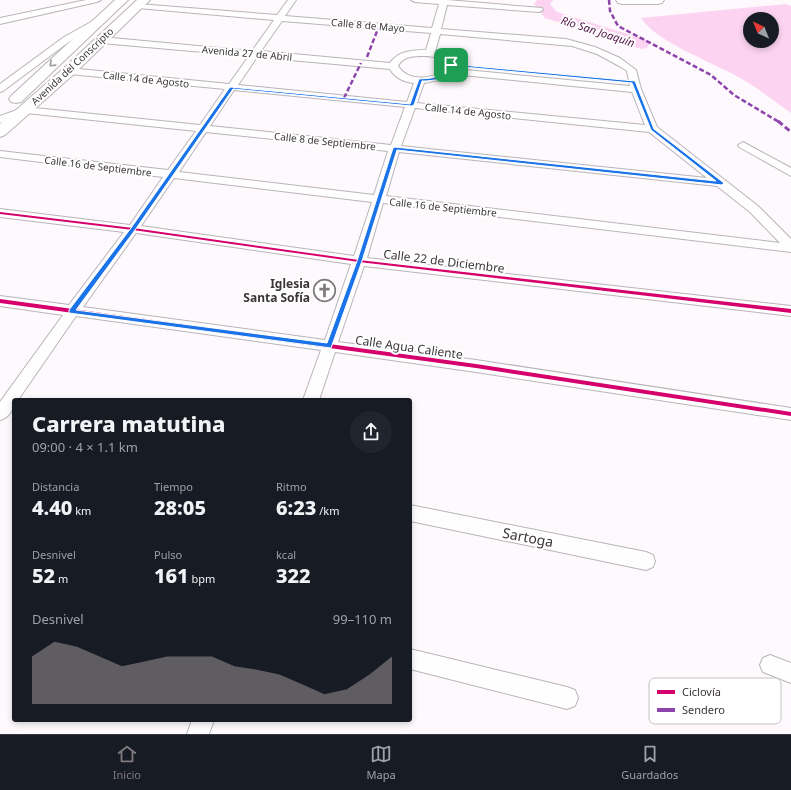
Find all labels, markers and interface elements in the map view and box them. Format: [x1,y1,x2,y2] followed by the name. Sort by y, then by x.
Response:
[559,12,637,50] water label: Río San Joaquín
[743,12,779,48] north arrow
[743,12,779,48] map controls
[331,15,405,35] street label: Calle 8 de Mayo
[28,24,116,108] street label: Avenida del Conscripto
[201,42,293,64] street label: Avenida 27 de Abril
[434,48,468,82] pin
[440,54,462,76] icon: arrive
[49,60,57,67] one-way arrow
[102,68,190,90] street label: Calle 14 de Agosto
[424,100,512,122] street label: Calle 14 de Agosto
[273,129,377,153] street label: Calle 8 de Septiembre
[44,152,153,180] street label: Calle 16 de Septiembre
[389,194,498,220] street label: Calle 16 de Septiembre
[382,245,506,277] street label: Calle 22 de Diciembre
[243,275,310,306] place label: Iglesia Santa Sofía
[312,277,338,303] church icon: Iglesia Santa Sofía
[354,331,464,363] street label: Calle Agua Caliente
[32,408,225,438] text: Carrera matutina
[350,411,392,453] button: share
[32,438,138,456] text: 09:00 · 4 × 1.1 km
[32,479,79,494] text: Distancia
[154,479,193,494] text: Tiempo
[276,479,307,494] text: Ritmo
[32,494,72,521] text: 4.40
[154,494,206,521] text: 28:05
[276,494,316,521] text: 6:23
[72,503,91,518] text: km
[316,503,340,518] text: /km
[501,523,555,551] street label: Sartoga
[32,547,76,562] text: Desnivel
[154,547,182,562] text: Pulso
[276,547,296,562] text: kcal
[32,562,55,589] text: 52
[154,562,189,589] text: 161
[276,562,311,589] text: 322
[55,571,68,586] text: m
[189,571,215,586] text: bpm
[32,610,84,628] text: Desnivel
[333,610,392,628] text: 99–110 m
[649,678,781,724] legend
[682,684,721,699] text: Ciclovía
[682,702,725,717] text: Sendero
[113,743,141,782] tab: Inicio
[367,743,396,782] tab: Mapa
[621,743,678,782] tab: Guardados

